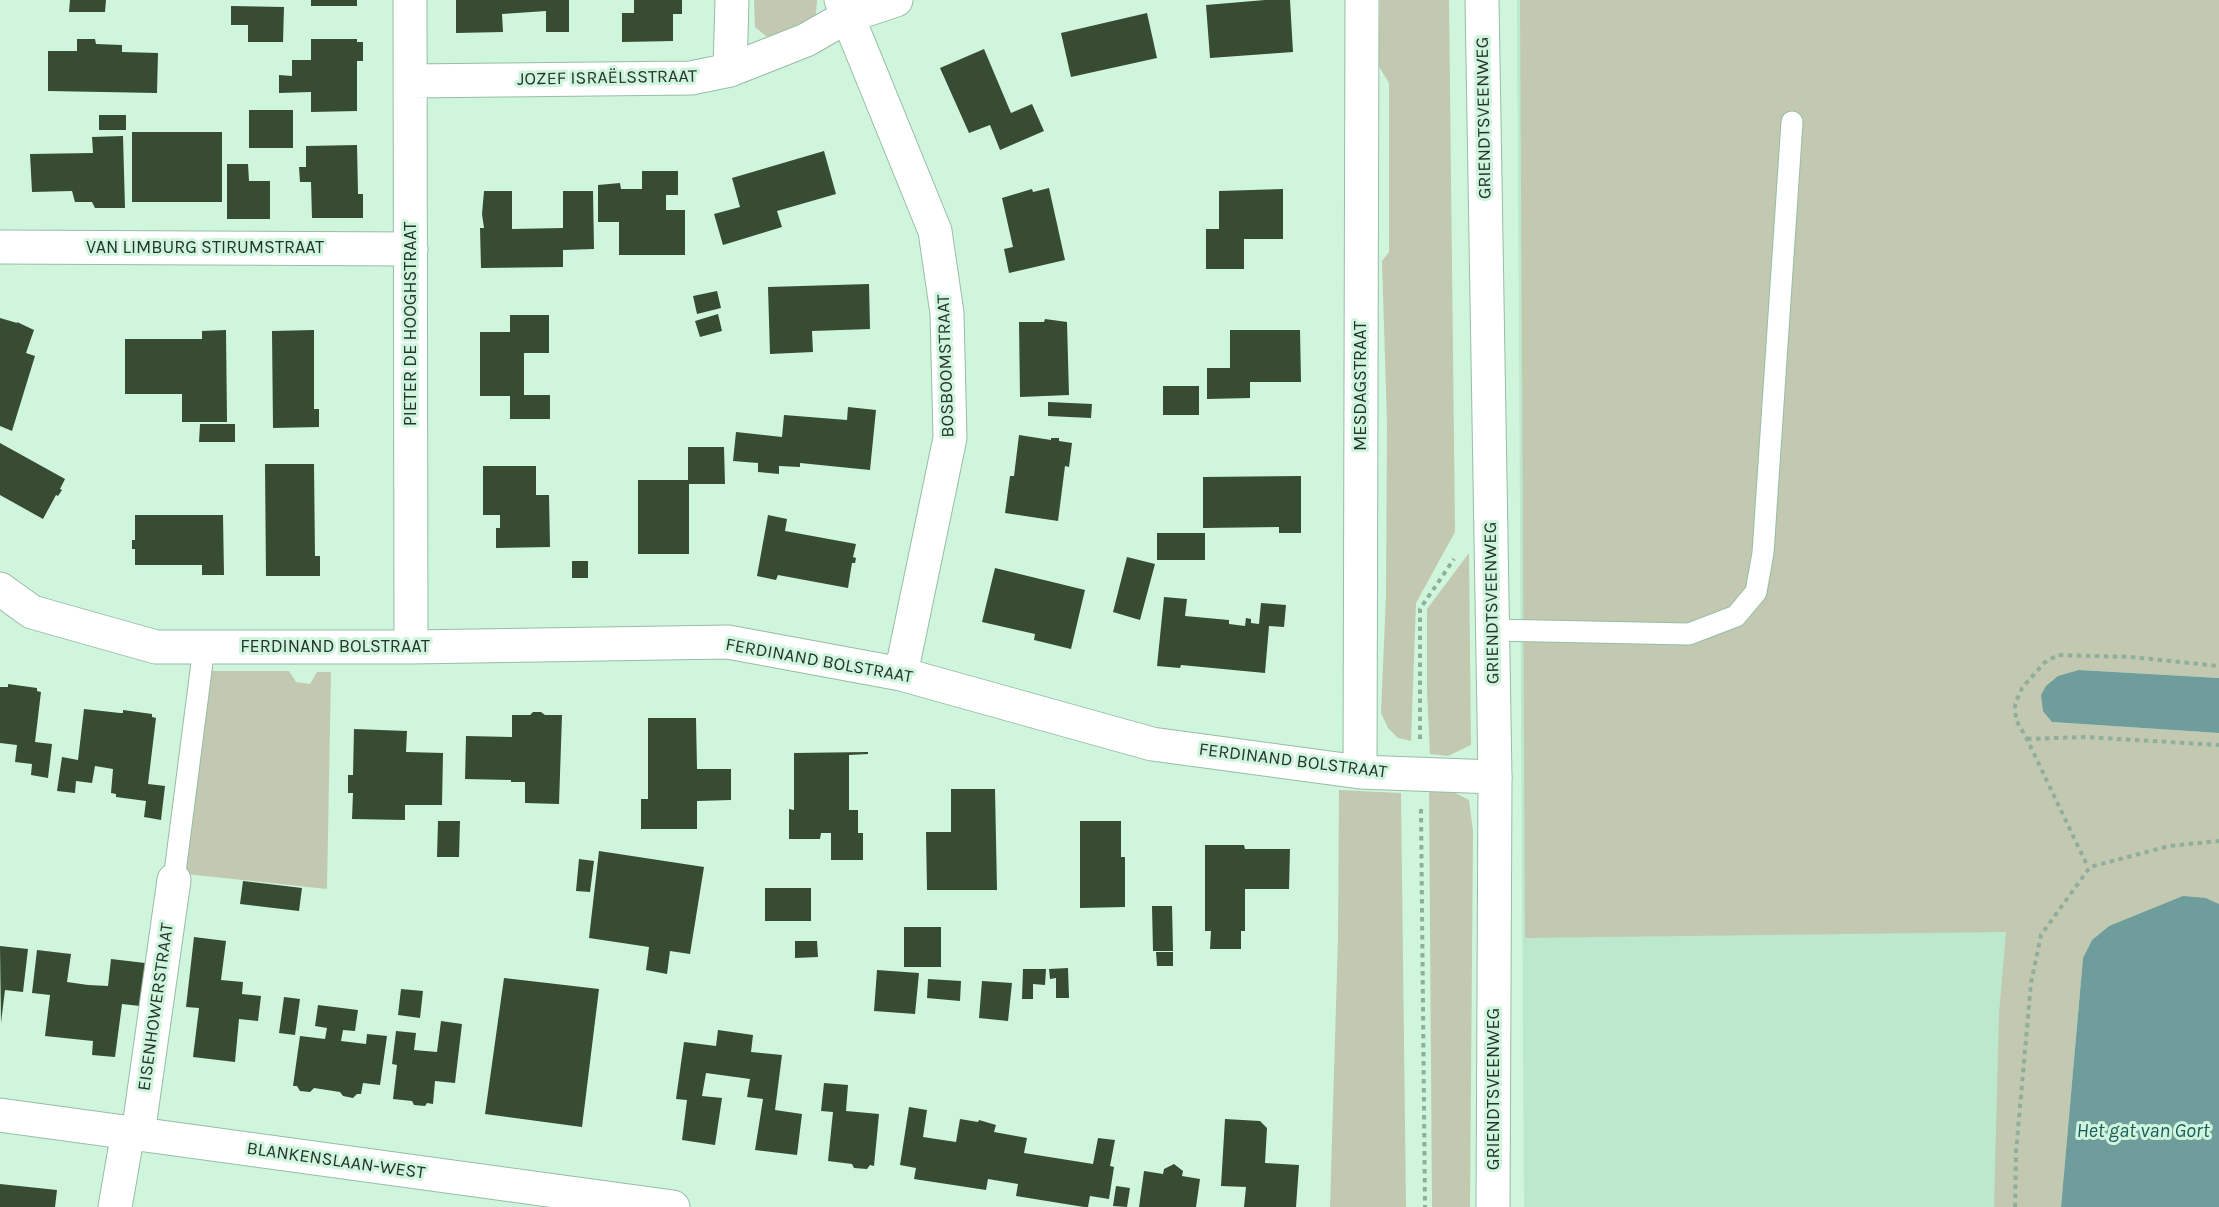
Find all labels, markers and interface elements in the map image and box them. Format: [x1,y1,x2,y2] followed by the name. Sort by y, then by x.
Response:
[1472,37,1496,199] street label: GRIENDTSVEENWEG
[517,66,697,90] street label: JOZEF ISRAËLSSTRAAT
[400,222,422,426] street label: PIETER DE HOOGHSTRAAT
[86,237,324,259] street label: VAN LIMBURG STIRUMSTRAAT
[933,294,959,438] street label: BOSBOOMSTRAAT
[1350,321,1372,451] street label: MESDAGSTRAAT
[1480,522,1504,684] street label: GRIENDTSVEENWEG
[724,634,914,688] street label: FERDINAND BOLSTRAAT
[240,636,430,658] street label: FERDINAND BOLSTRAAT
[1198,739,1388,783] street label: FERDINAND BOLSTRAAT
[134,922,178,1092] street label: EISENHOWERSTRAAT
[1483,1008,1505,1170] street label: GRIENDTSVEENWEG
[2077,1119,2209,1143] water label: Het gat van Gort
[245,1138,427,1184] street label: BLANKENSLAAN-WEST

